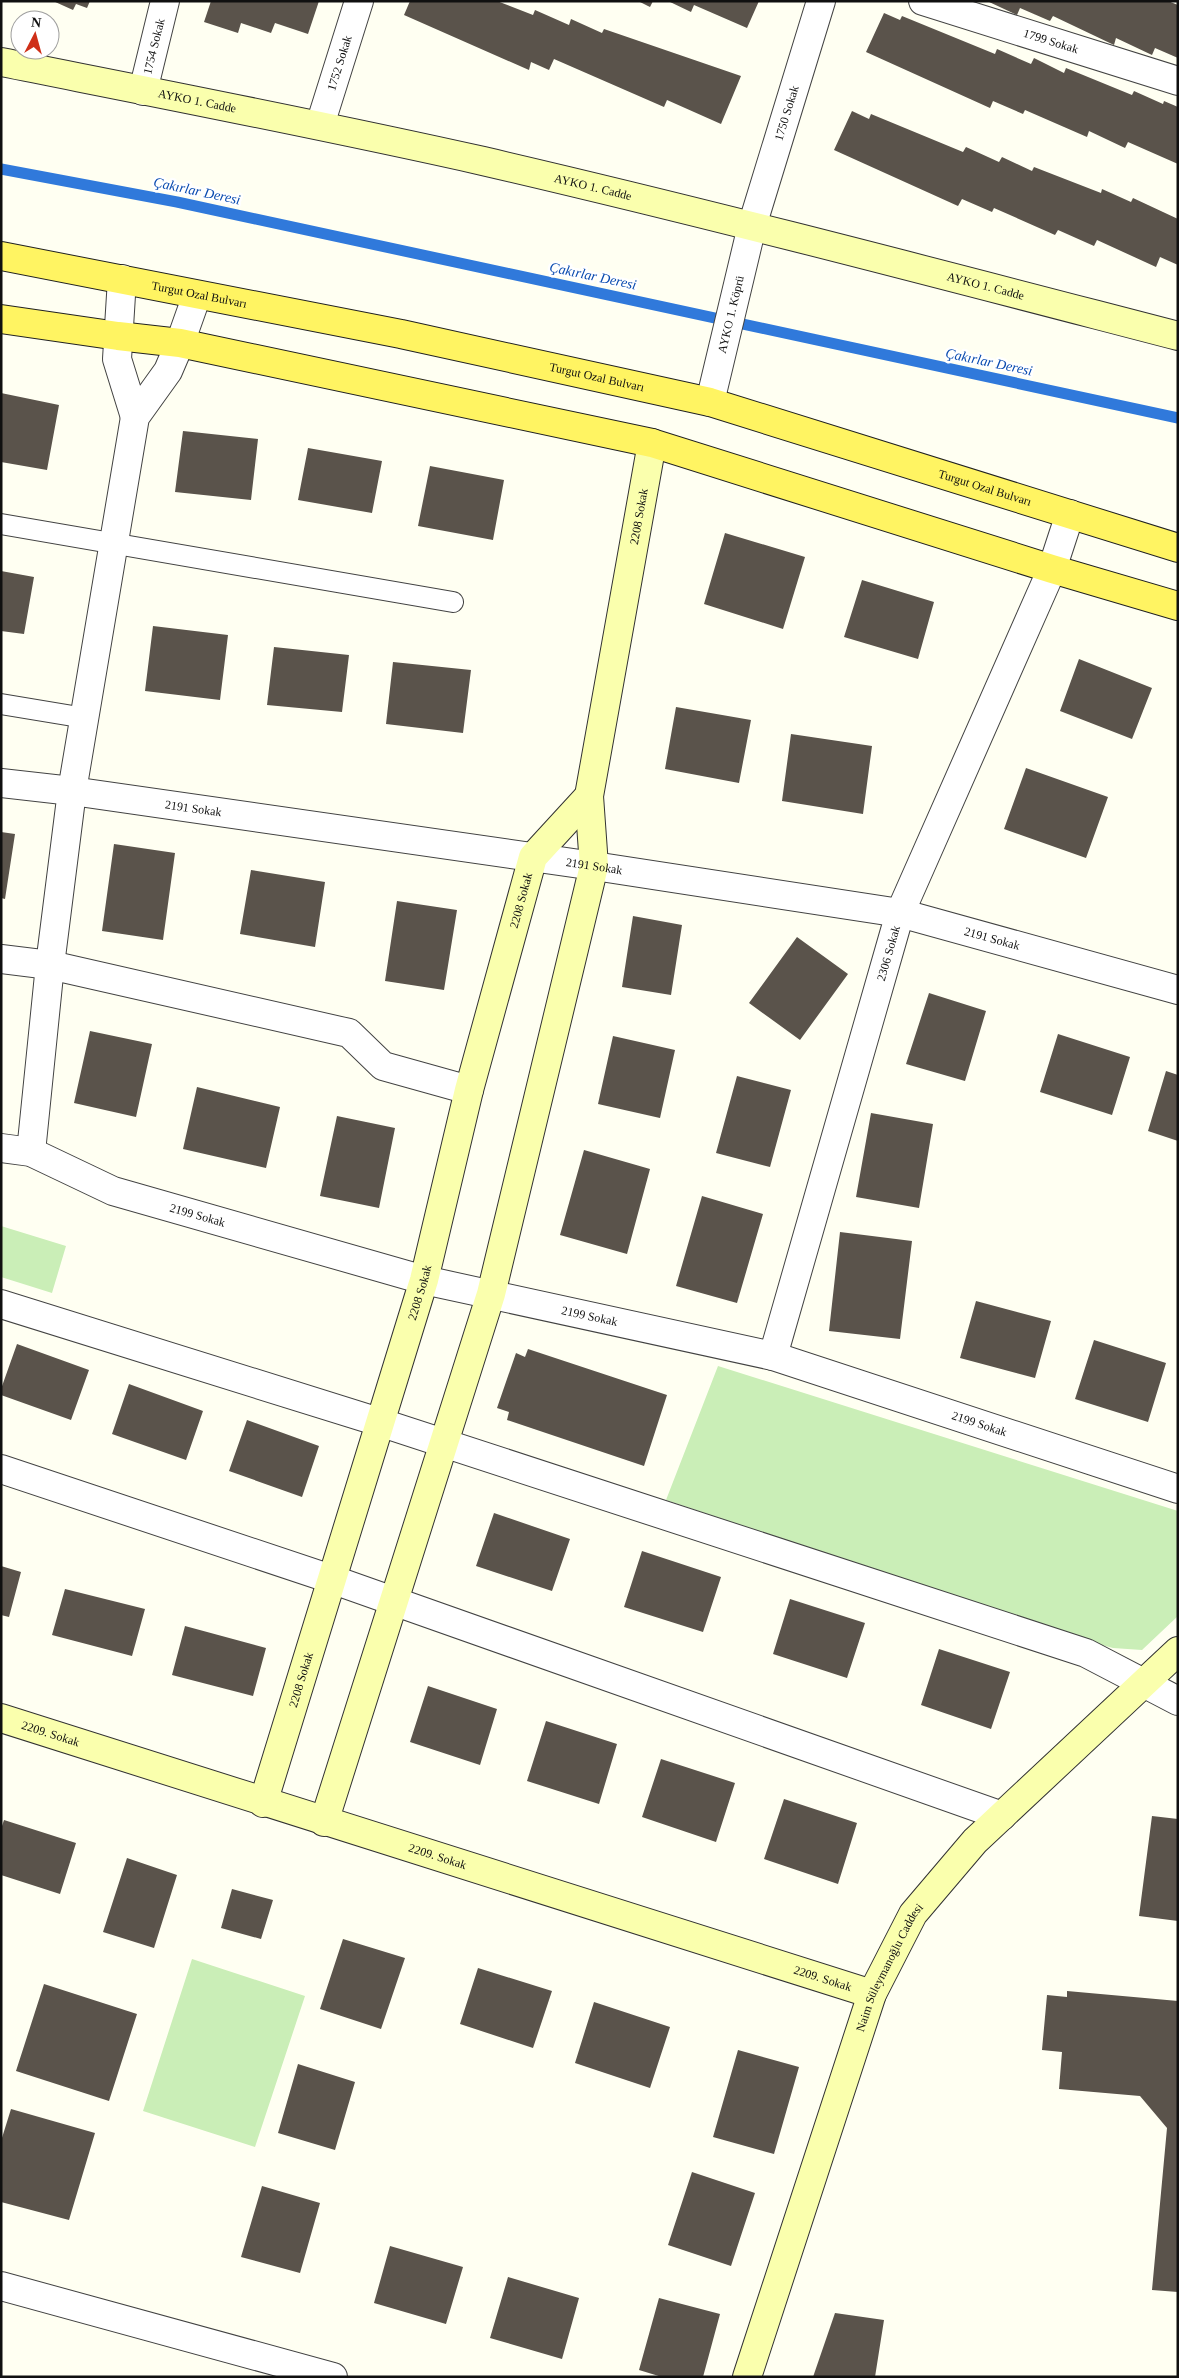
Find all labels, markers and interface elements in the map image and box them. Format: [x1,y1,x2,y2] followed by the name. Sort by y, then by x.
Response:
[10,10,60,60] north arrow
[30,15,42,31] text: N
[140,17,167,76] street label: 1754 Sokak
[1022,26,1080,56] street label: 1799 Sokak
[324,34,355,92] street label: 1752 Sokak
[772,84,802,142] street label: 1750 Sokak
[157,86,237,116] street label: AYKO 1. Cadde
[553,171,633,203] street label: AYKO 1. Cadde
[152,174,242,208] water label: Çakırlar Deresi
[548,259,638,293] water label: Çakırlar Deresi
[946,269,1026,303] street label: AYKO 1. Cadde
[715,274,747,355] street label: AYKO 1. Köprü
[150,279,249,311] street label: Turgut Ozal Bulvarı
[944,345,1034,379] water label: Çakırlar Deresi
[548,360,646,394] street label: Turgut Ozal Bulvarı
[937,467,1034,509] street label: Turgut Ozal Bulvarı
[627,487,651,546] street label: 2208 Sokak
[164,797,223,819] street label: 2191 Sokak
[565,855,623,877] street label: 2191 Sokak
[507,871,535,930] street label: 2208 Sokak
[874,924,903,983] street label: 2306 Sokak
[963,924,1021,953] street label: 2191 Sokak
[168,1201,227,1230] street label: 2199 Sokak
[405,1264,434,1322] street label: 2208 Sokak
[560,1303,619,1329] street label: 2199 Sokak
[950,1408,1009,1439] street label: 2199 Sokak
[286,1650,316,1709] street label: 2208 Sokak
[20,1718,81,1749] street label: 2209. Sokak
[407,1841,468,1872] street label: 2209. Sokak
[853,1900,926,2033] street label: Naim Süleymanoğlu Caddesi
[792,1963,853,1994] street label: 2209. Sokak

